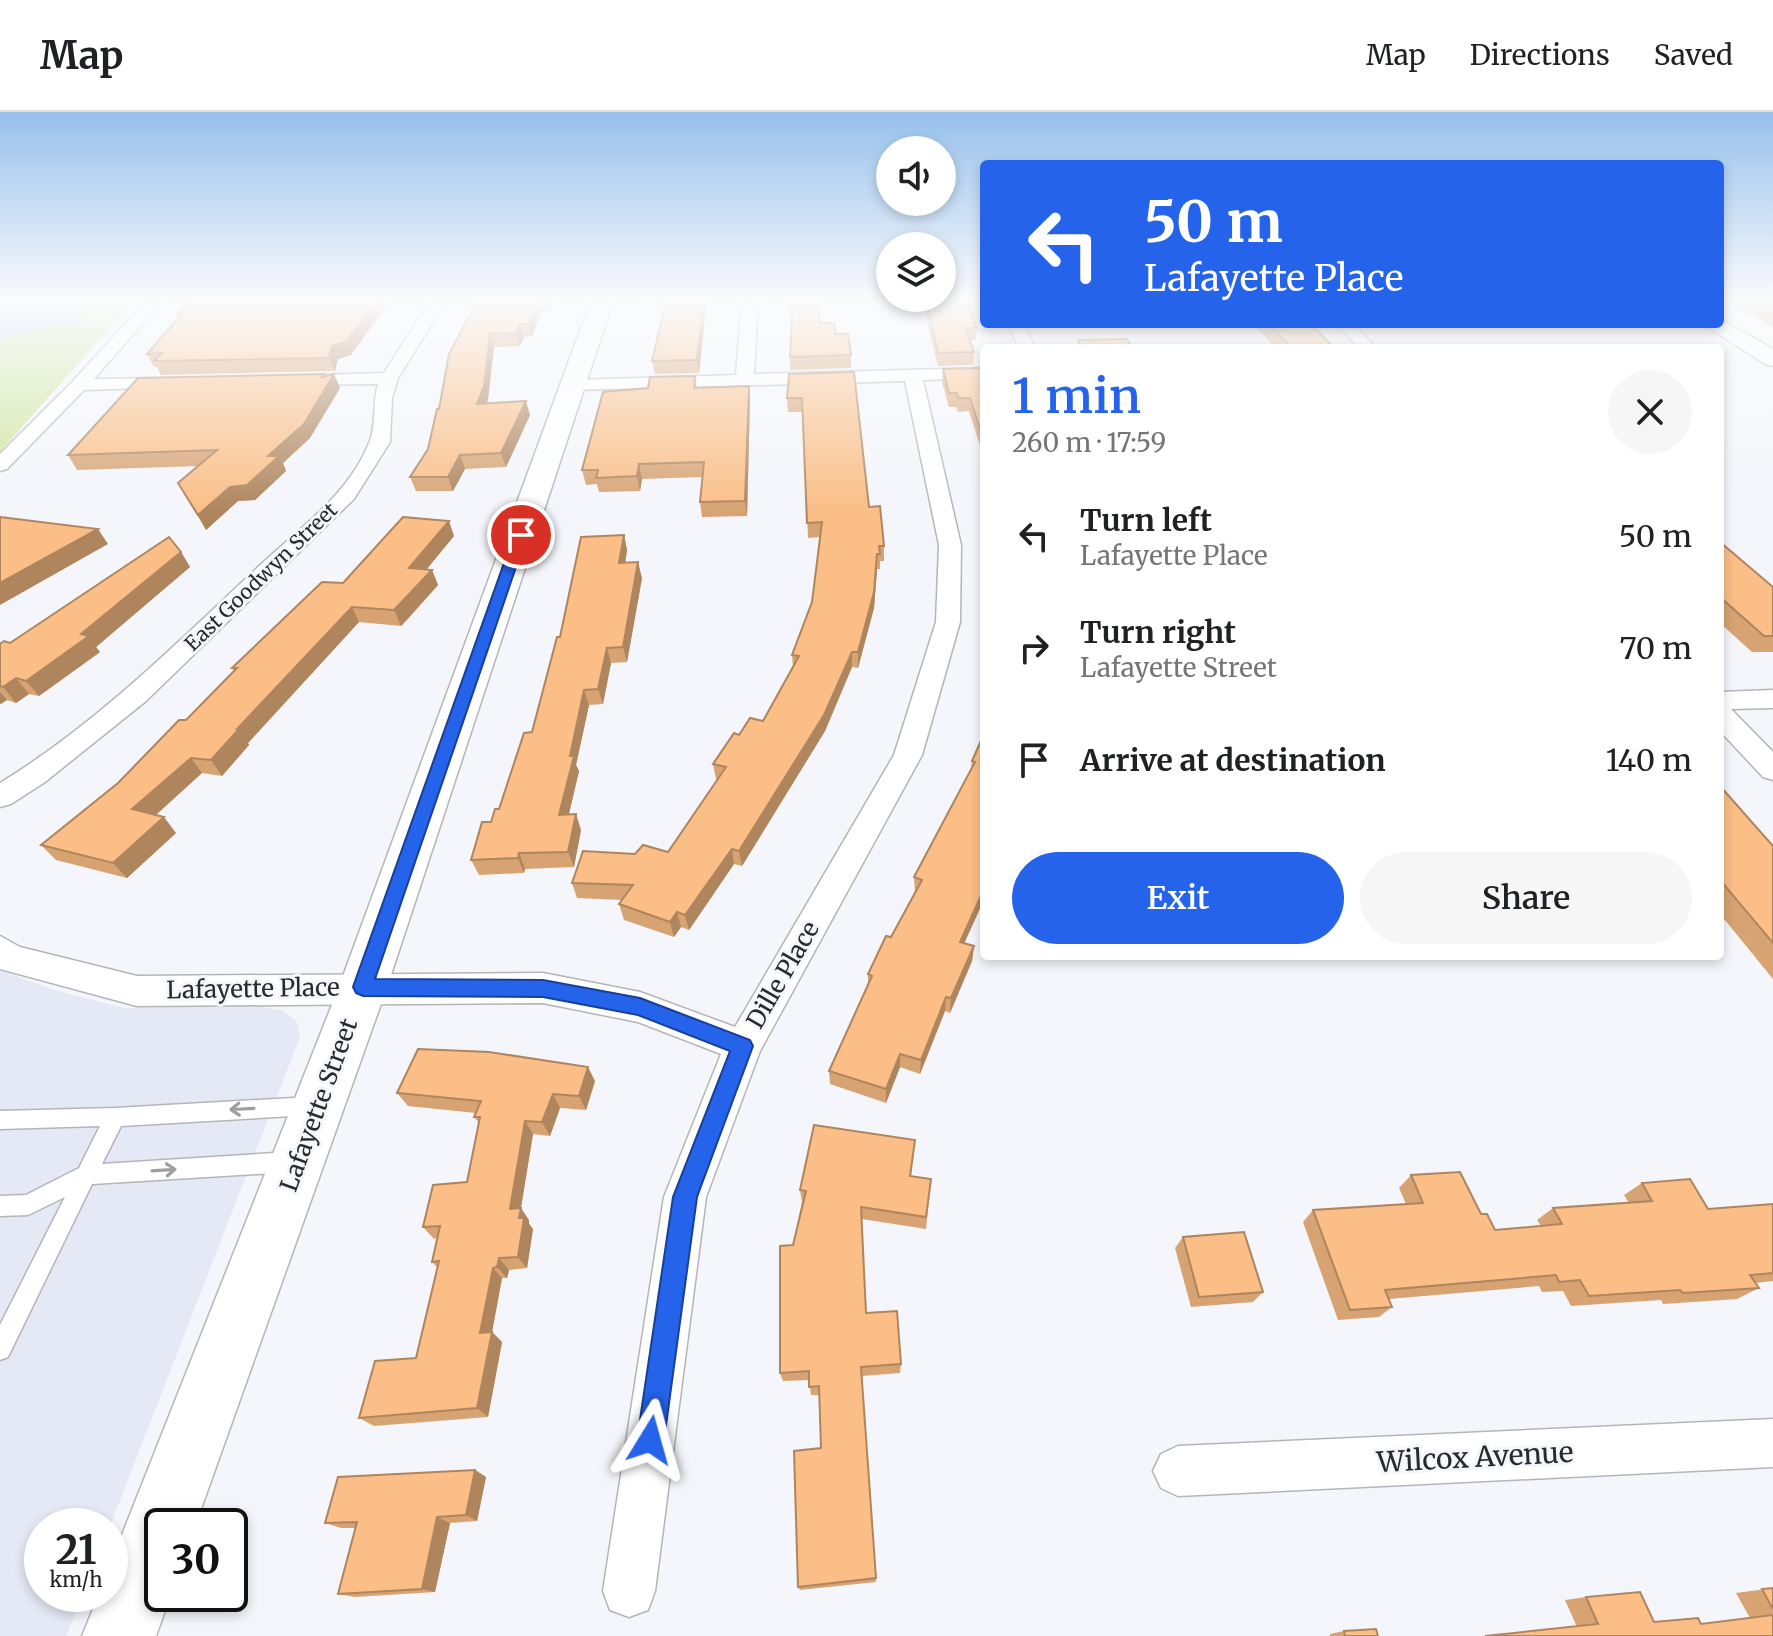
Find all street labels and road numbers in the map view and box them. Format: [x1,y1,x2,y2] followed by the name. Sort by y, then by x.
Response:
[179,497,342,656] street label: East Goodwyn Street
[739,916,826,1034] street label: Dille Place
[166,971,340,1006] street label: Lafayette Place
[273,1014,364,1196] street label: Lafayette Street
[1375,1434,1574,1480] street label: Wilcox Avenue

